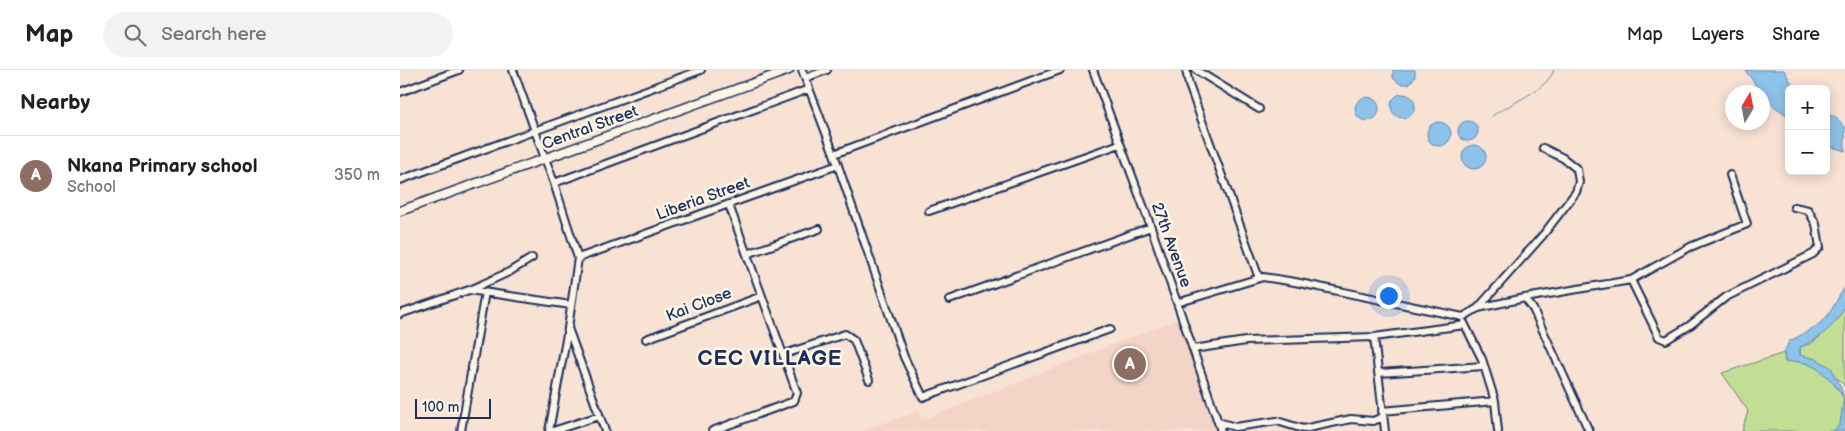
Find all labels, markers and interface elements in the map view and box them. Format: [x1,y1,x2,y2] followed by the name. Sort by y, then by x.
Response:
[103,12,453,57] search box
[25,20,73,49] text: Map
[121,21,149,49] icon: search
[161,23,267,46] text: Search here
[1627,24,1663,45] text: Map
[1691,24,1744,45] text: Layers
[1772,24,1820,45] text: Share
[1725,85,1770,130] north arrow
[1785,85,1830,175] map controls
[1785,85,1830,130] button: +
[20,90,90,115] text: Nearby
[539,102,641,154] street label: Central Street
[1785,130,1830,175] button: −
[67,155,257,178] text: Nkana Primary school
[31,166,41,185] text: A
[334,166,380,185] text: 350 m
[654,173,752,225] street label: Liberia Street
[67,178,116,197] text: School
[1147,200,1195,291] street label: 27th Avenue
[1376,283,1402,309] your location
[664,284,735,326] street label: Kai Close
[1114,345,1146,383] pin: A
[697,346,843,371] district label: CEC VILLAGE
[415,396,491,419] scale bar
[422,399,459,416] text: 100 m

